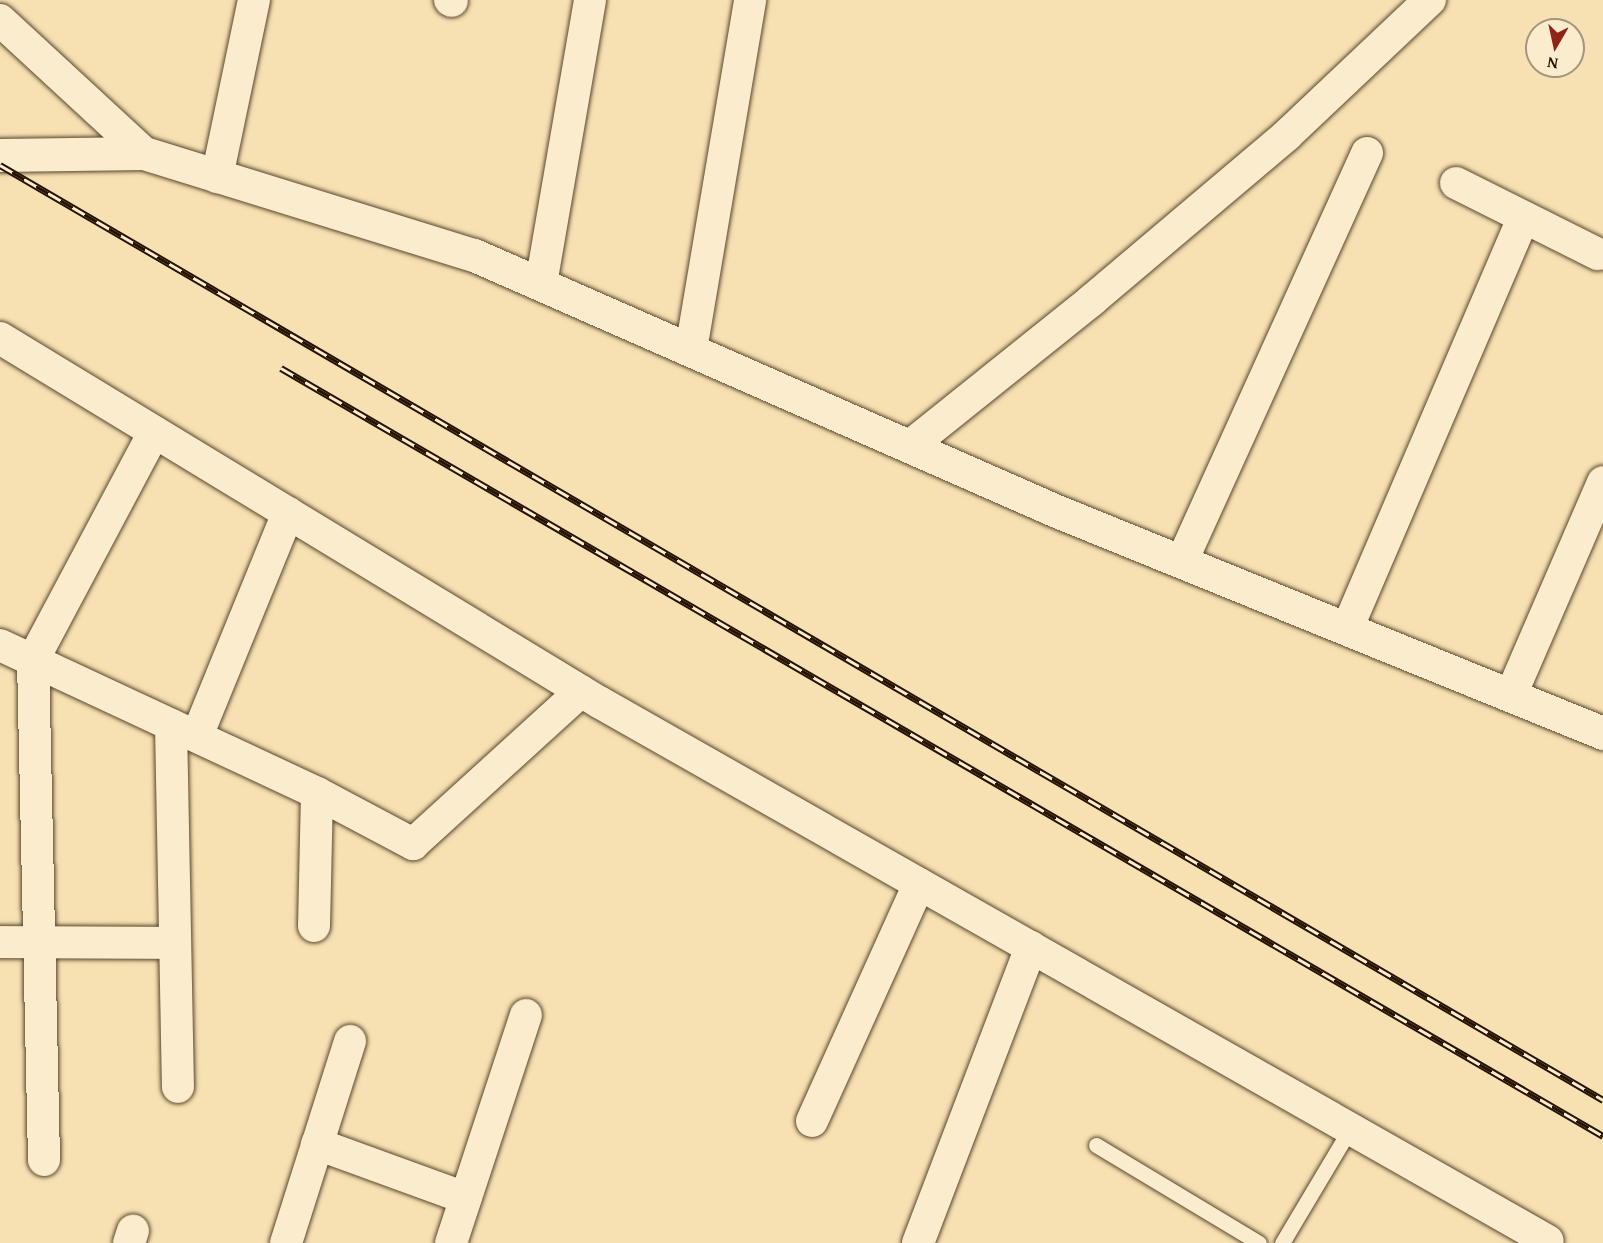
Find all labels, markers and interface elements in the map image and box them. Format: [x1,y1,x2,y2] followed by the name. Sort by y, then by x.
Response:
[1525,18,1585,78] north arrow
[1545,51,1560,76] text: N

